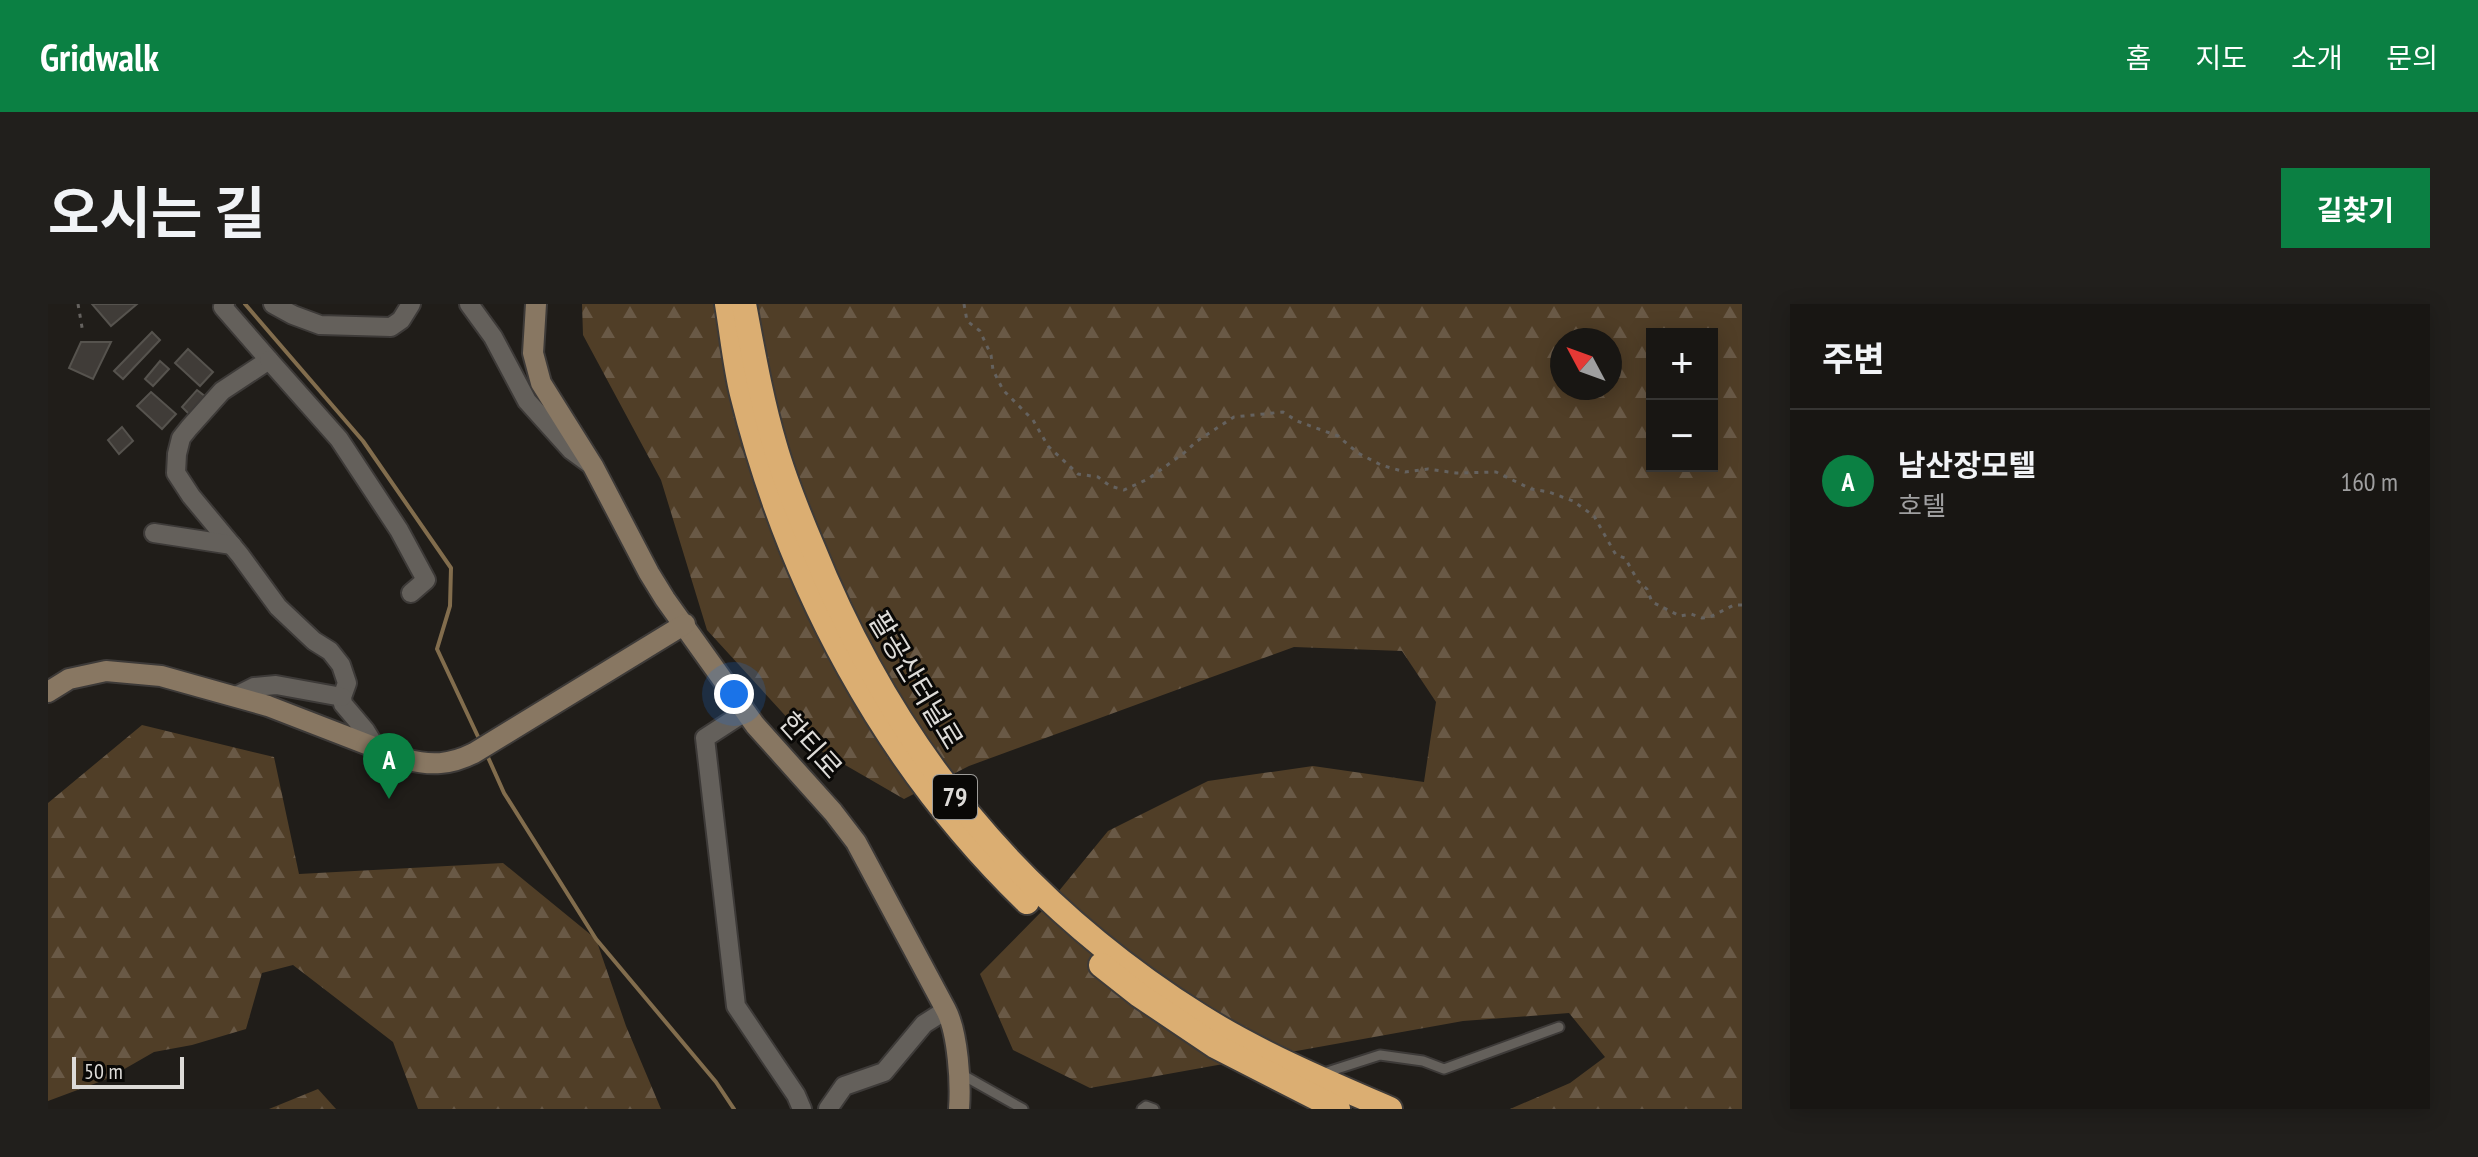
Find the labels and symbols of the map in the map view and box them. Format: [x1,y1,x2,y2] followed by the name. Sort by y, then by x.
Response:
[1550,328,1622,400] north arrow
[861,604,972,756] street label: 팔공산터널로
[714,674,754,714] your location
[772,704,851,786] street label: 한티로
[363,733,415,799] pin: A
[933,775,977,819] road number: 79
[72,1053,184,1089] scale bar

